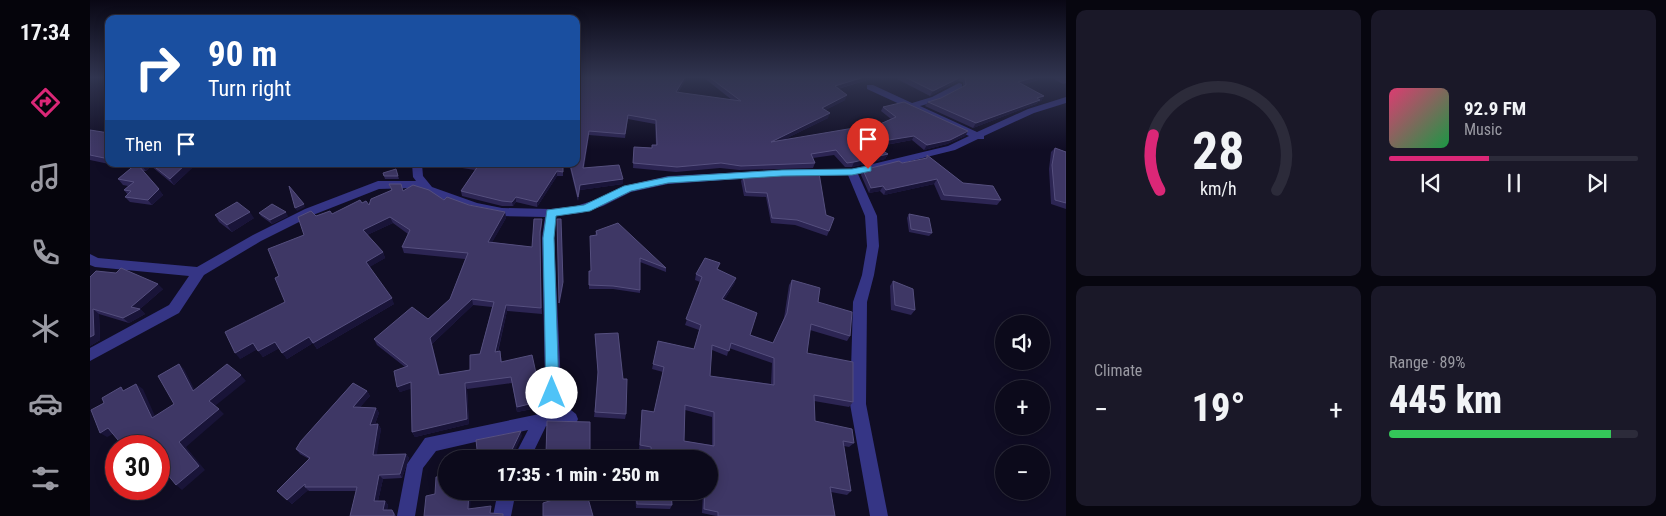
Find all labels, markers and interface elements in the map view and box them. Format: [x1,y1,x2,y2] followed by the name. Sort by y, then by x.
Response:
[20,20,70,45] text: 17:34
[208,34,277,75] text: 90 m
[125,35,190,100] icon: right
[208,76,291,101] text: Turn right
[28,85,63,120] icon: directions
[1464,97,1526,120] text: 92.9 FM
[847,118,889,169] pin
[1464,120,1502,139] text: Music
[1192,121,1245,182] text: 28
[854,125,882,153] icon: arrive
[172,130,200,158] icon: arrive
[125,133,162,156] text: Then
[28,160,63,195] icon: music
[1417,169,1445,197] icon: previous
[1500,169,1528,197] icon: pause
[1583,169,1611,197] icon: next
[1200,178,1237,199] text: km/h
[28,235,63,270] icon: phone
[28,311,63,346] icon: climate
[995,315,1050,500] map controls
[995,315,1050,370] button: sound
[1389,353,1465,372] text: Range · 89%
[1094,361,1142,380] text: Climate
[525,366,577,418] position arrow
[1389,378,1502,422] text: 445 km
[995,380,1050,435] button: +
[28,386,63,421] icon: car
[1192,386,1245,430] text: 19°
[1094,393,1108,426] text: −
[1329,393,1343,426] text: +
[105,435,170,500] speed limit sign: 30
[995,445,1050,500] button: −
[28,461,63,496] icon: filters
[497,463,659,486] text: 17:35 · 1 min · 250 m

